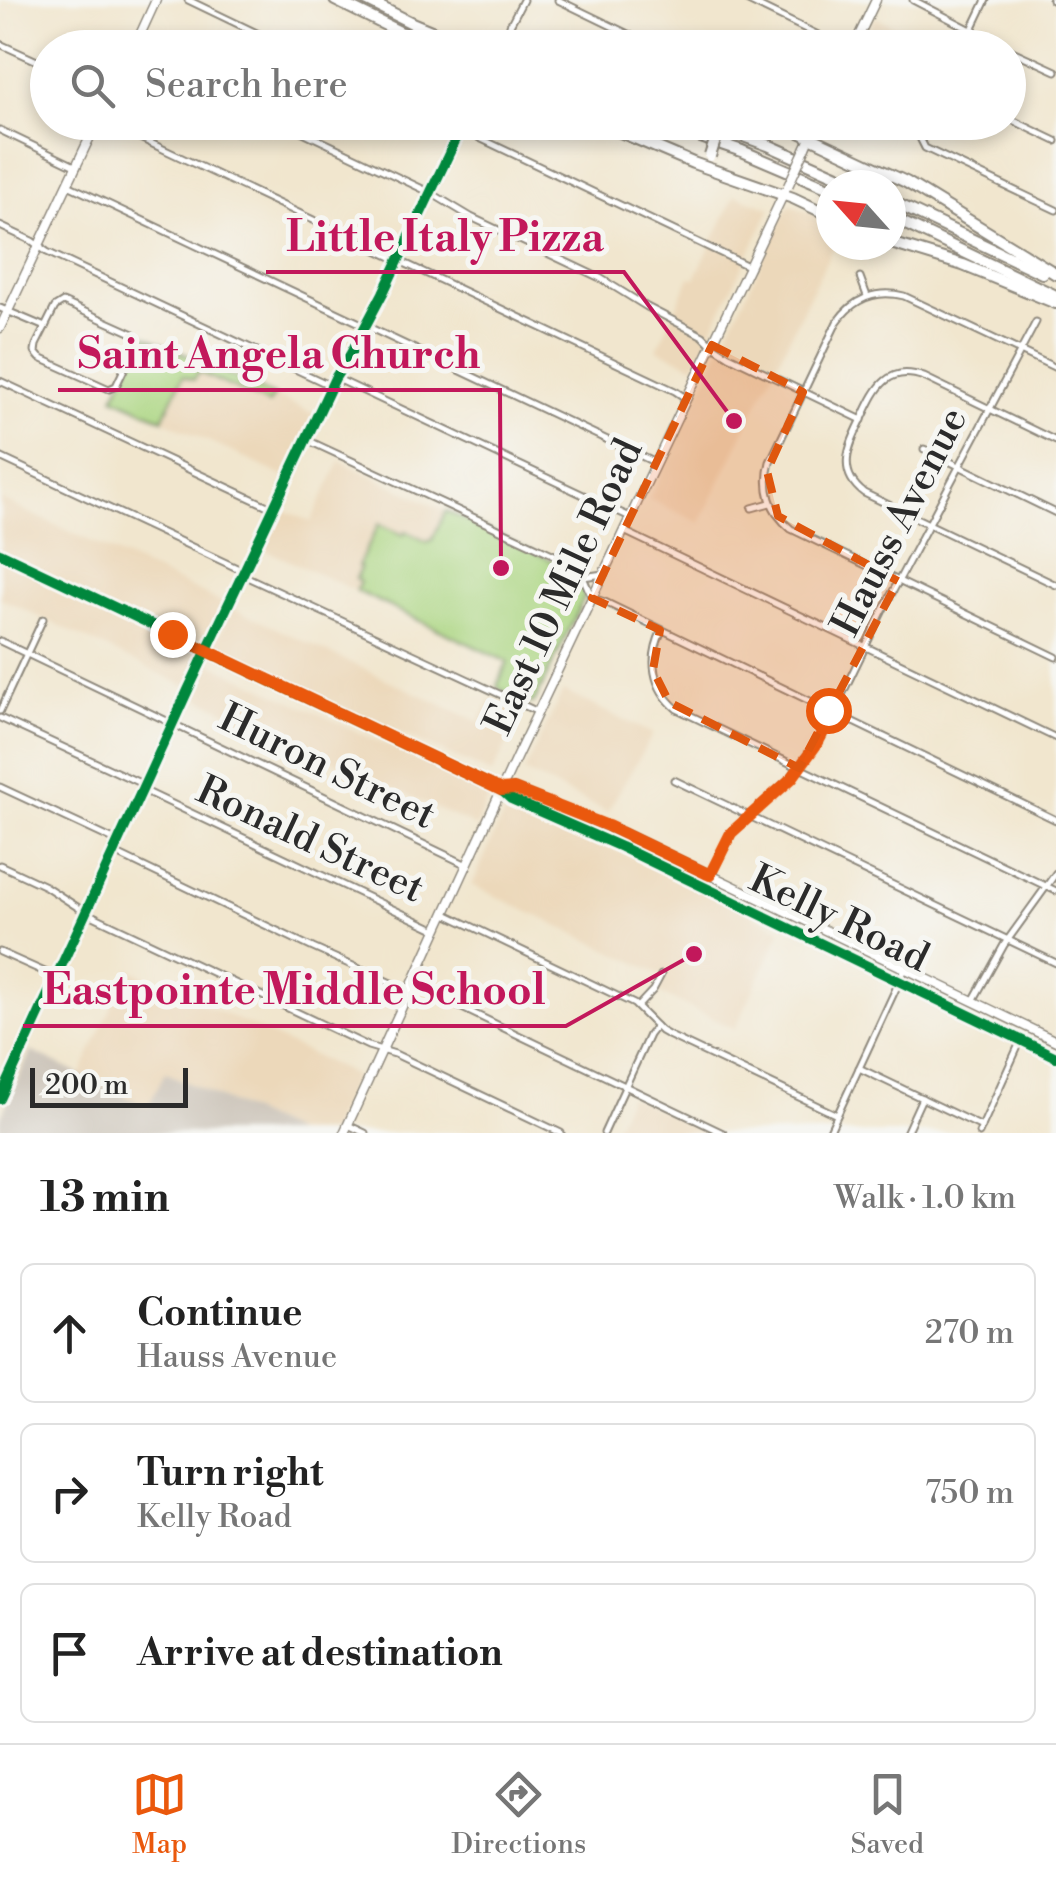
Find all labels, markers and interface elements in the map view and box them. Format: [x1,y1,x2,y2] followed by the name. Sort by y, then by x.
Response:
[30,30,1026,140] search box
[65,58,120,113] icon: search
[145,62,348,109] text: Search here
[816,170,906,260] north arrow
[266,200,624,272] callout: Little Italy Pizza
[286,212,604,265] text: Little Italy Pizza
[58,318,500,390] callout: Saint Angela Church
[78,329,480,382] text: Saint Angela Church
[821,399,979,645] street label: Hauss Avenue
[474,431,654,743] street label: East 10 Mile Road
[150,612,196,658] route end
[806,688,852,734] route start
[211,693,443,841] street label: Huron Street
[188,766,432,914] street label: Ronald Street
[741,854,937,985] street label: Kelly Road
[23,954,566,1026] callout: Eastpointe Middle School
[42,965,546,1018] text: Eastpointe Middle School
[30,1063,188,1108] scale bar
[45,1068,128,1103] text: 200 m
[40,1172,170,1225] text: 13 min
[834,1178,1016,1218] text: Walk · 1.0 km
[137,1290,302,1337] text: Continue
[42,1306,97,1361] icon: ahead
[925,1313,1014,1353] text: 270 m
[137,1337,337,1377] text: Hauss Avenue
[137,1450,323,1497] text: Turn right
[42,1466,97,1521] icon: right
[925,1473,1014,1513] text: 750 m
[137,1497,292,1537] text: Kelly Road
[42,1626,97,1681] icon: arrive
[137,1630,503,1677] text: Arrive at destination
[132,1767,187,1862] tab: Map
[451,1767,586,1862] tab: Directions
[850,1767,924,1862] tab: Saved

